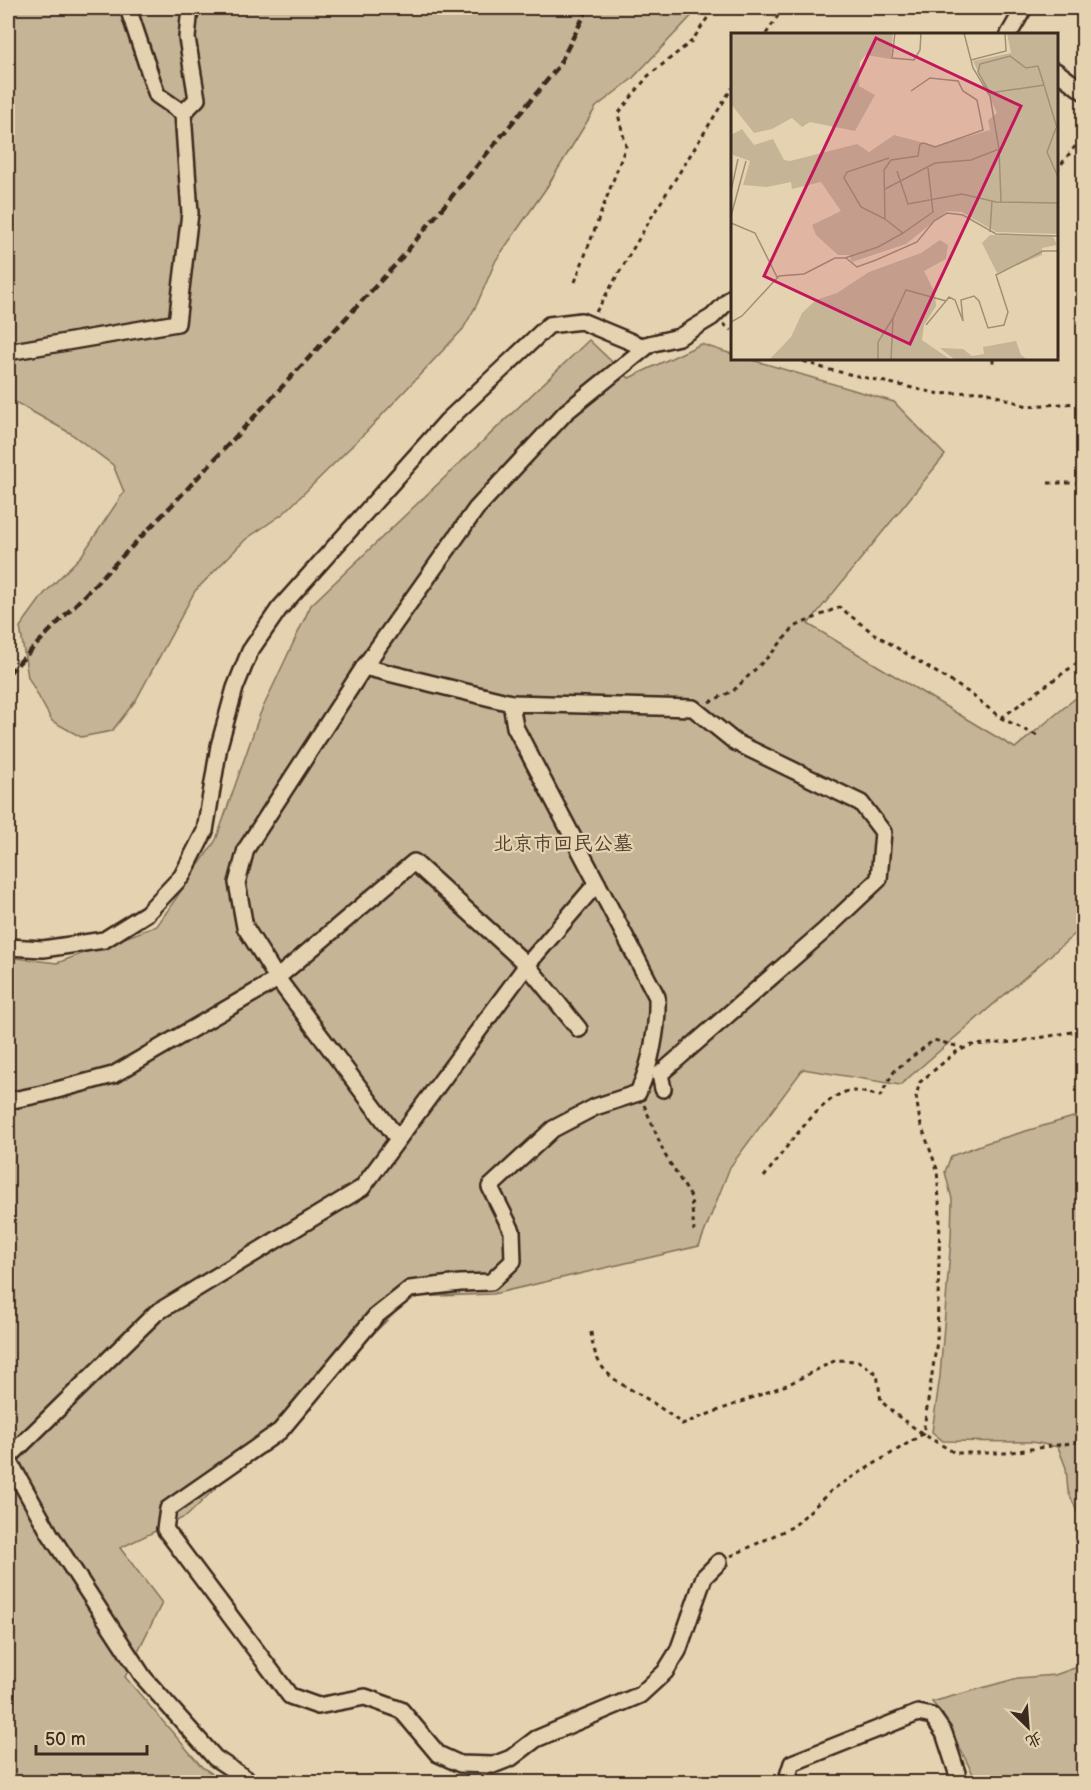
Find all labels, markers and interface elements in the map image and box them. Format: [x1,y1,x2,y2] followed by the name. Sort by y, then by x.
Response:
[731,33,1058,360] inset map
[493,832,633,856] park label: 北京市回民公墓
[998,1697,1058,1757] north arrow
[36,1718,147,1756] scale bar
[1022,1727,1045,1751] text: 北
[45,1729,86,1750] text: 50 m

